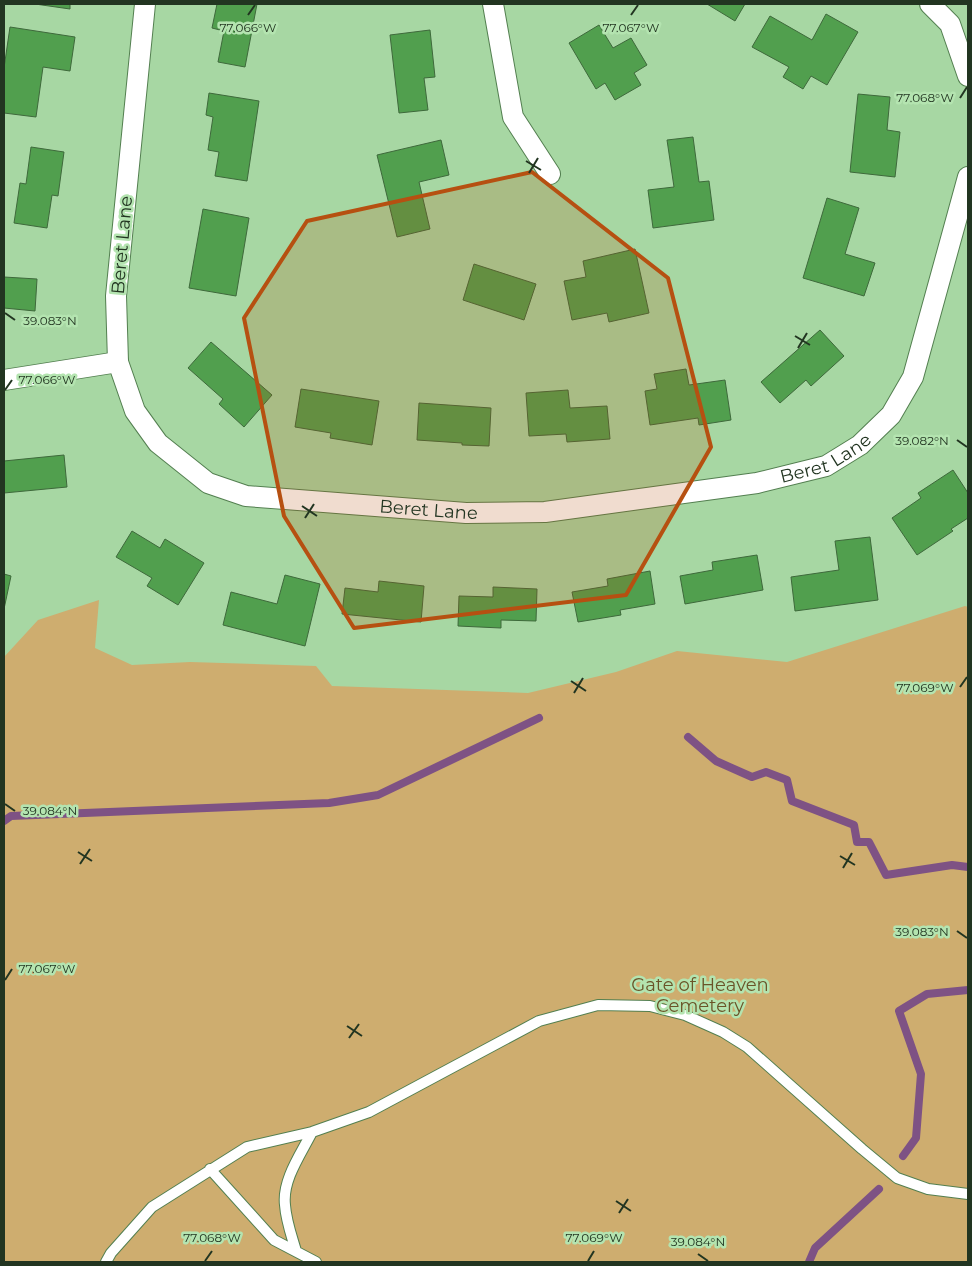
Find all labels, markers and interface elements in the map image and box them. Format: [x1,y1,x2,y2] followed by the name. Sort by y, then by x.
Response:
[220,20,276,35] text: 77.066°W
[603,20,659,35] text: 77.067°W
[896,90,954,105] text: 77.068°W
[107,195,137,295] street label: Beret Lane
[23,313,77,328] text: 39.083°N
[19,372,75,387] text: 77.066°W
[778,429,876,488] street label: Beret Lane
[895,433,949,448] text: 39.082°N
[379,495,478,524] street label: Beret Lane
[896,680,954,695] text: 77.069°W
[23,803,77,818] text: 39.084°N
[895,924,949,939] text: 39.083°N
[19,961,75,976] text: 77.067°W
[631,974,769,1017] park label: Gate of Heaven Cemetery
[183,1230,241,1245] text: 77.068°W
[565,1230,623,1245] text: 77.069°W
[671,1234,725,1249] text: 39.084°N

